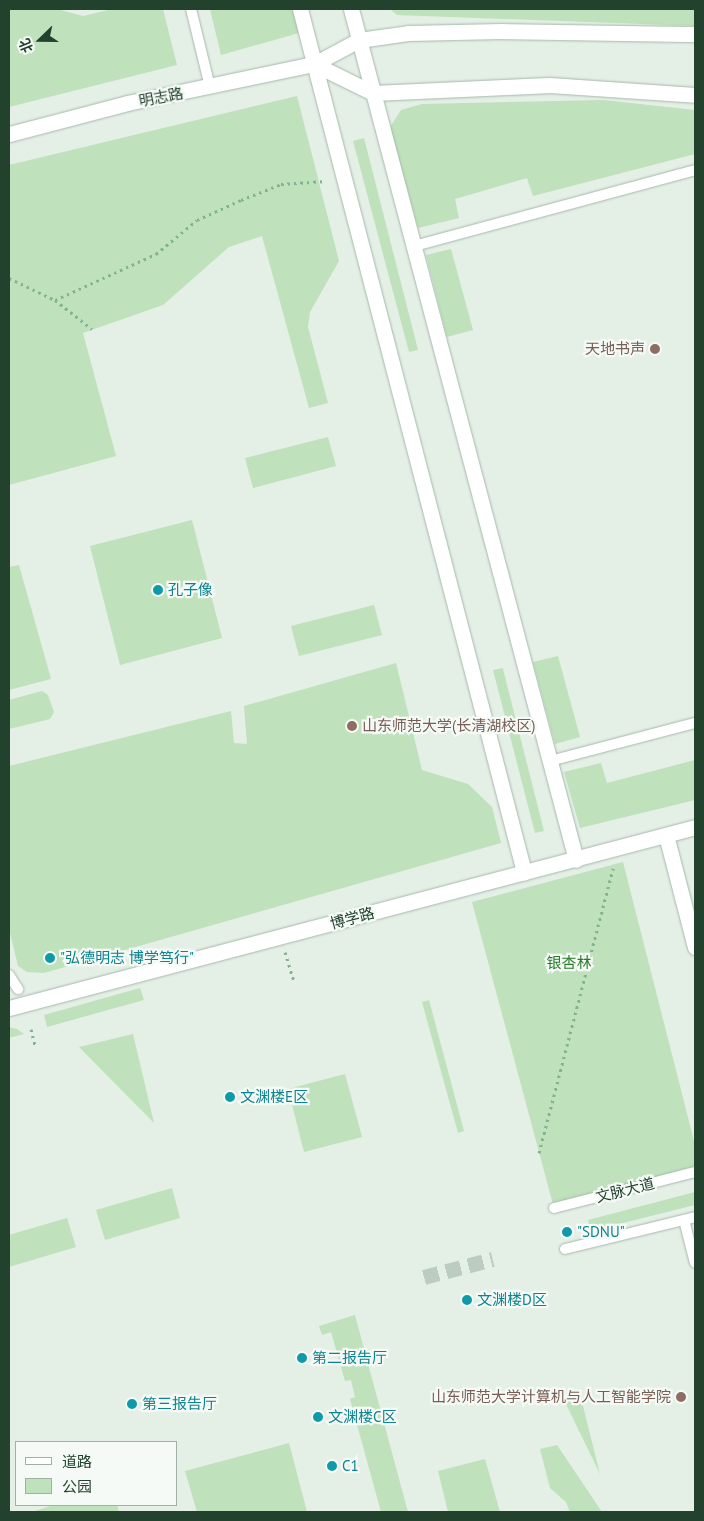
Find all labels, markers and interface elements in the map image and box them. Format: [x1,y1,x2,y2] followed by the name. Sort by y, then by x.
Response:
[15,15,65,65] north arrow
[15,36,37,55] text: 北
[137,84,185,110] street label: 明志路
[585,340,645,358] place label: 天地书声
[649,343,661,355] marker: 天地书声
[168,581,213,599] place label: 孔子像
[152,584,164,596] marker: 孔子像
[362,717,535,735] place label: 山东师范大学(长清湖校区)
[346,720,358,732] marker: 山东师范大学(长清湖校区)
[328,903,376,933] street label: 博学路
[60,949,194,967] place label: "弘德明志 博学笃行"
[44,952,56,964] marker: "弘德明志 博学笃行"
[547,954,591,972] park label: 银杏林
[240,1088,308,1106] place label: 文渊楼E区
[224,1091,236,1103] marker: 文渊楼E区
[594,1174,656,1206] street label: 文脉大道
[577,1223,625,1241] place label: "SDNU"
[561,1226,573,1238] marker: "SDNU"
[477,1291,547,1309] place label: 文渊楼D区
[461,1294,473,1306] marker: 文渊楼D区
[312,1349,387,1367] place label: 第二报告厅
[296,1352,308,1364] marker: 第二报告厅
[431,1388,671,1406] place label: 山东师范大学计算机与人工智能学院
[675,1391,687,1403] marker: 山东师范大学计算机与人工智能学院
[142,1395,217,1413] place label: 第三报告厅
[126,1398,138,1410] marker: 第三报告厅
[328,1408,397,1426] place label: 文渊楼C区
[312,1411,324,1423] marker: 文渊楼C区
[15,1441,178,1506] legend
[62,1452,92,1471] text: 道路
[342,1457,359,1475] place label: C1
[326,1460,338,1472] marker: C1
[62,1477,92,1496] text: 公园

